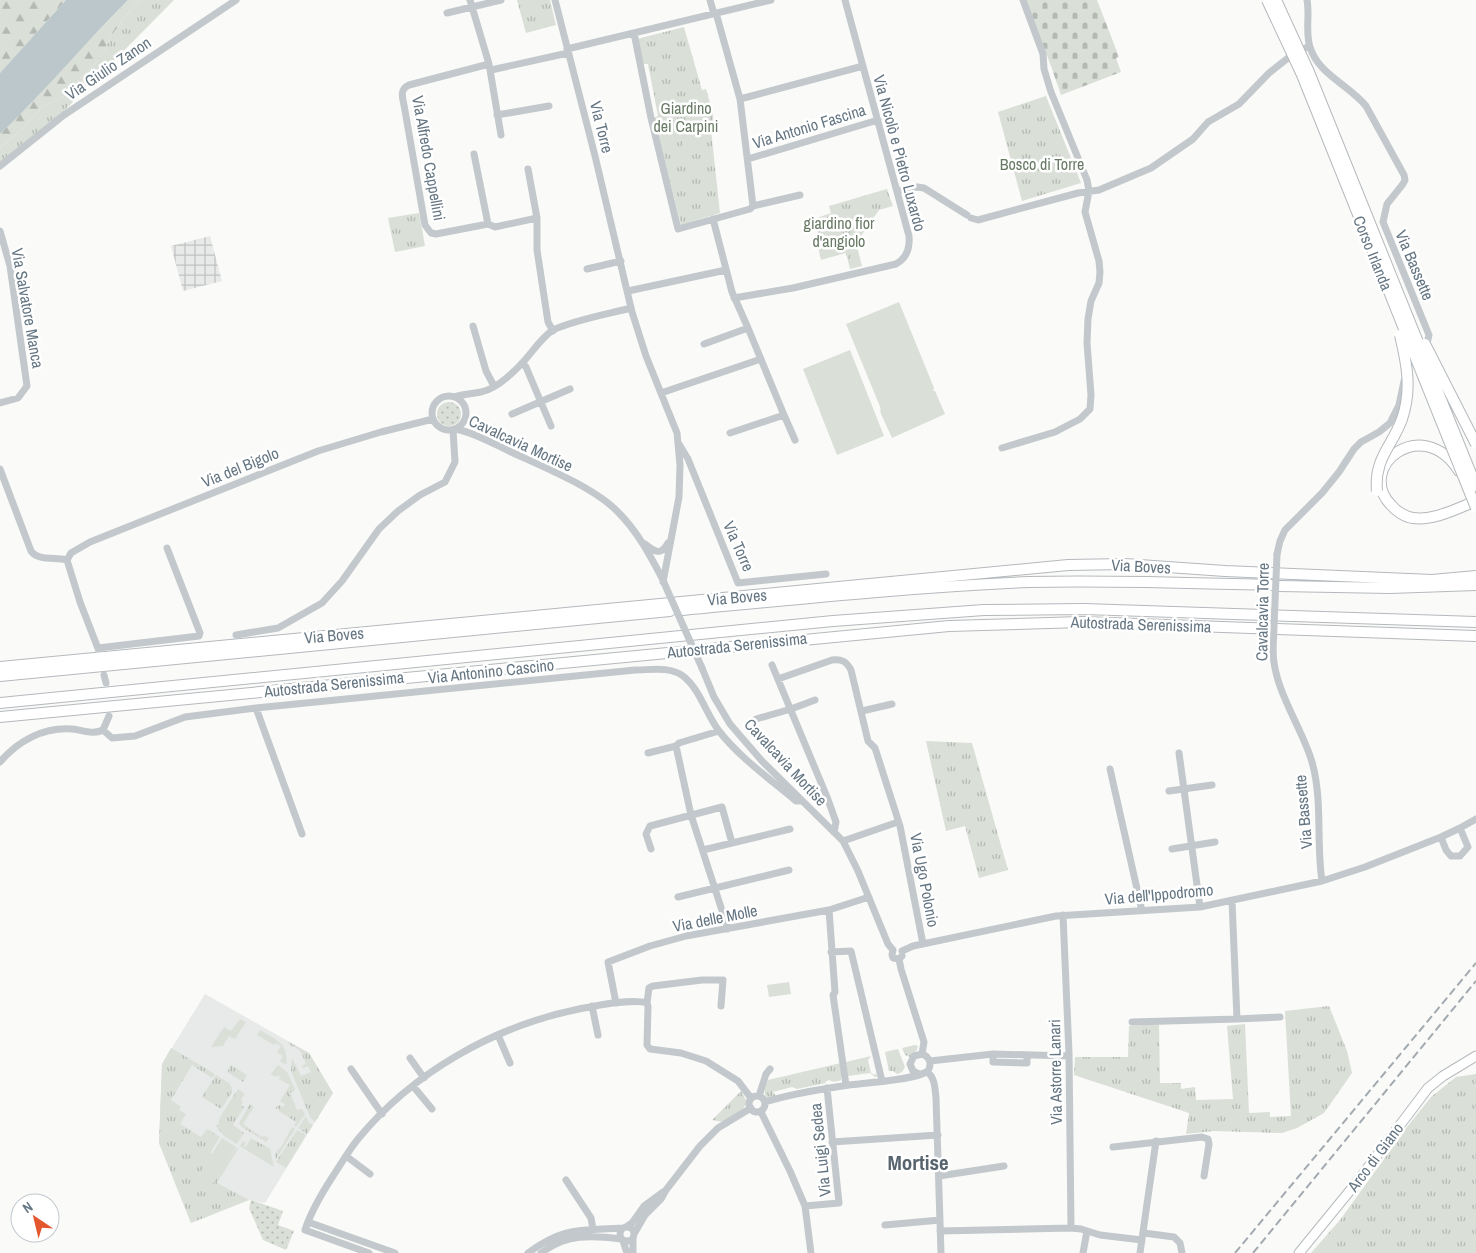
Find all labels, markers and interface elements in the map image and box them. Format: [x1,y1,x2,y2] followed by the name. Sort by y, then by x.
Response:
[61,31,155,105] street label: Via Giulio Zanon
[869,72,931,234] street label: Via Nicolò e Pietro Luxardo
[407,94,451,222] street label: Via Alfredo Cappellini
[654,97,718,137] park label: Giardino dei Carpini
[750,98,869,154] street label: Via Antonio Fascina
[585,99,619,155] street label: Via Torre
[1000,153,1084,175] park label: Bosco di Torre
[804,212,875,252] park label: giardino fior d'angiolo
[1348,212,1398,294] street label: Corso Irlanda
[1390,227,1440,303] street label: Via Bassette
[7,246,50,370] street label: Via Salvatore Manca
[465,409,577,477] street label: Cavalcavia Mortise
[198,442,282,492] street label: Via del Bigolo
[718,517,760,575] street label: Via Torre
[1111,553,1171,579] street label: Via Boves
[1250,563,1274,661] street label: Cavalcavia Torre
[706,583,768,611] street label: Via Boves
[1069,611,1212,637] street label: Autostrada Serenissima
[303,621,365,649] street label: Via Boves
[665,627,809,663] street label: Autostrada Serenissima
[427,653,555,689] street label: Via Antonino Cascino
[262,666,406,702] street label: Autostrada Serenissima
[740,713,832,811] street label: Cavalcavia Mortise
[1289,774,1317,850] street label: Via Bassette
[905,831,945,929] street label: Via Ugo Polonio
[1104,878,1214,910] street label: Via dell'Ippodromo
[671,899,759,937] street label: Via delle Molle
[1043,1019,1067,1125] street label: Via Astorre Lanari
[804,1101,836,1198] street label: Via Luigi Sedea
[1341,1118,1408,1197] street label: Arco di Giano
[887,1148,949,1177] district label: Mortise
[10,1193,60,1243] north arrow
[19,1198,36,1217] text: N

